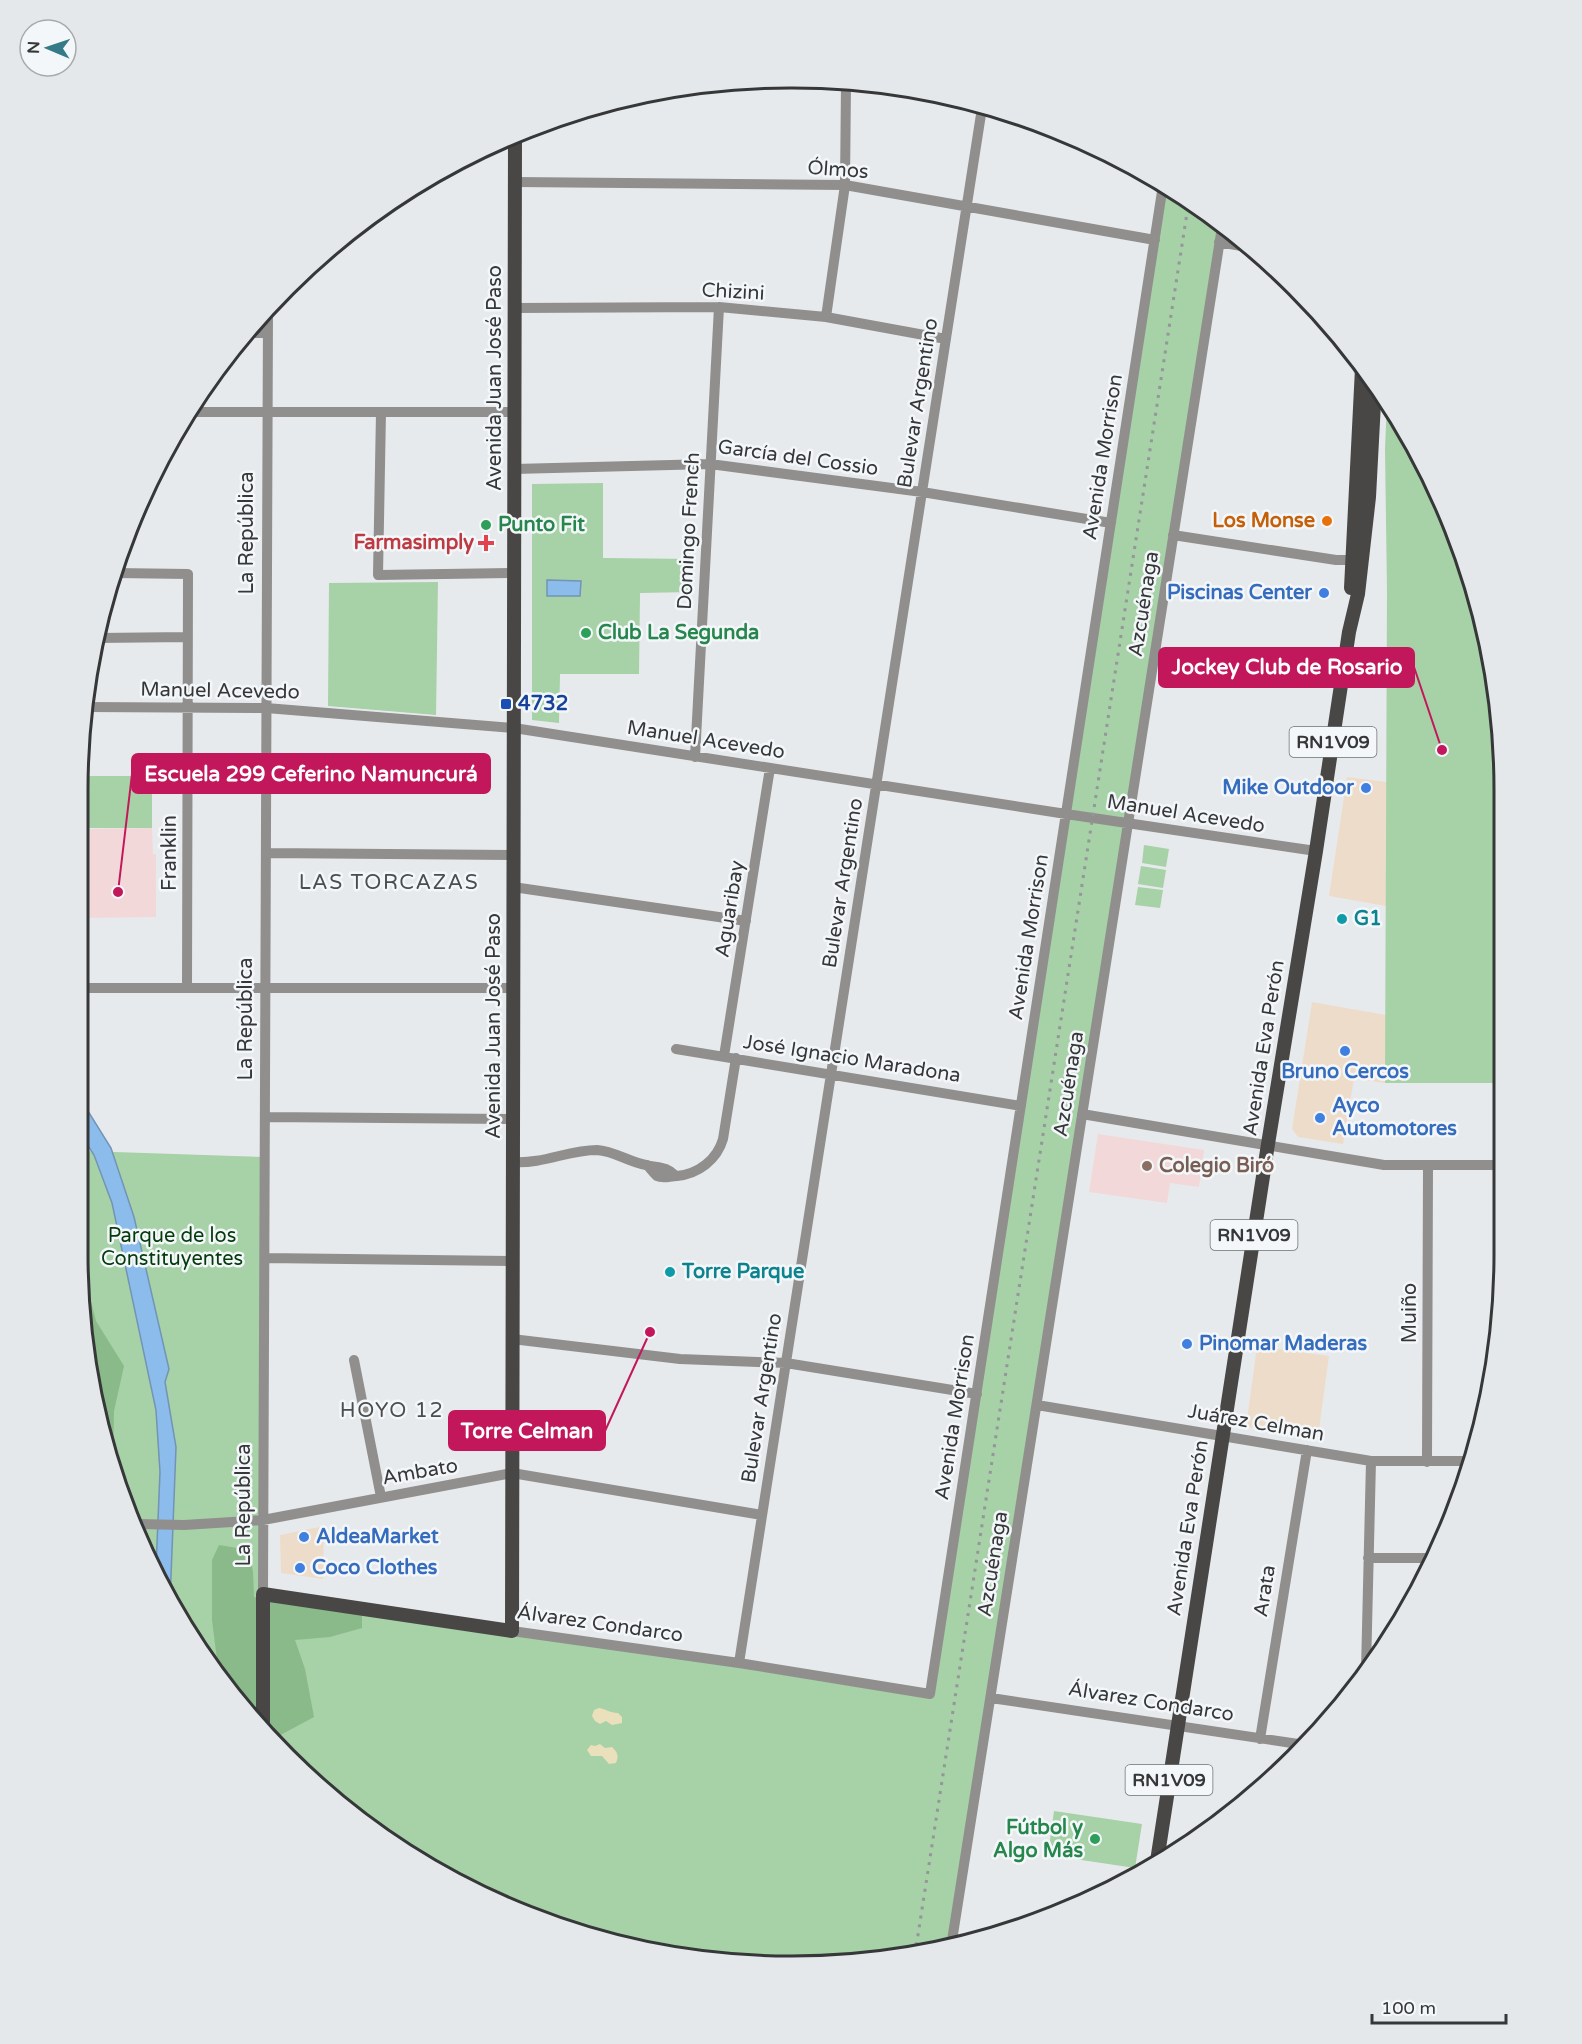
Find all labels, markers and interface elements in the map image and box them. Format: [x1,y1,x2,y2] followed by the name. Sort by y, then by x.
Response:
[18,18,78,78] north arrow
[24,41,44,54] text: N
[807,155,869,184] street label: Ólmos
[483,265,507,491] street label: Avenida Juan José Paso
[701,278,765,306] street label: Chizini
[893,316,943,490] street label: Bulevar Argentino
[1078,372,1128,542] street label: Avenida Morrison
[716,435,880,481] street label: García del Cossio
[673,452,705,610] street label: Domingo French
[235,472,259,594] street label: La República
[1212,509,1315,533] place label: Los Monse
[498,513,585,537] place label: Punto Fit
[1320,514,1334,528] marker: Los Monse
[479,518,493,532] marker: Punto Fit
[354,531,474,555] place label: Farmasimply
[479,536,493,550] marker: Farmasimply
[1124,550,1164,658] street label: Azcuénaga
[1167,581,1312,605] place label: Piscinas Center
[1317,586,1331,600] marker: Piscinas Center
[598,621,759,645] place label: Club La Segunda
[579,626,593,640] marker: Club La Segunda
[1159,648,1414,687] callout: Jockey Club de Rosario
[1170,655,1403,680] text: Jockey Club de Rosario
[140,678,300,704] street label: Manuel Acevedo
[518,692,568,716] place label: 4732
[499,697,513,711] marker: 4732
[625,716,787,764] street label: Manuel Acevedo
[1290,727,1376,757] road number: RN1V09
[132,754,490,793] callout: Escuela 299 Ceferino Namuncurá
[144,762,478,787] text: Escuela 299 Ceferino Namuncurá
[1222,776,1354,800] place label: Mike Outdoor
[1359,781,1373,795] marker: Mike Outdoor
[1105,790,1267,838] street label: Manuel Acevedo
[818,796,868,970] street label: Bulevar Argentino
[158,815,182,891] street label: Franklin
[1004,852,1054,1022] street label: Avenida Morrison
[710,859,750,959] street label: Aguaribay
[299,870,479,895] district label: LAS TORCAZAS
[1354,907,1382,931] place label: G1
[1335,912,1349,926] marker: G1
[482,913,506,1139] street label: Avenida Juan José Paso
[234,958,258,1080] street label: La República
[1238,958,1290,1138] street label: Avenida Eva Perón
[742,1030,962,1088] street label: José Ignacio Maradona
[1049,1030,1089,1138] street label: Azcuénaga
[1338,1044,1352,1058] marker: Bruno Cercos
[1281,1060,1409,1084] place label: Bruno Cercos
[1332,1094,1457,1141] place label: Ayco Automotores
[1313,1111,1327,1125] marker: Ayco Automotores
[1159,1154,1274,1178] place label: Colegio Biró
[1140,1159,1154,1173] marker: Colegio Biró
[1210,1220,1298,1250] road number: RN1V09
[101,1224,243,1271] park label: Parque de los Constituyentes
[681,1260,804,1284] place label: Torre Parque
[663,1265,677,1279] marker: Torre Parque
[1398,1283,1422,1343] street label: Muiño
[737,1311,787,1485] street label: Bulevar Argentino
[930,1332,980,1502] street label: Avenida Morrison
[1199,1332,1367,1356] place label: Pinomar Maderas
[1180,1337,1194,1351] marker: Pinomar Maderas
[340,1398,444,1423] district label: HOYO 12
[1186,1399,1326,1447] street label: Juárez Celman
[449,1411,605,1450] callout: Torre Celman
[460,1419,593,1444] text: Torre Celman
[1162,1438,1214,1618] street label: Avenida Eva Perón
[232,1444,256,1566] street label: La República
[380,1454,460,1490] street label: Ambato
[973,1510,1013,1618] street label: Azcuénaga
[316,1525,439,1549] place label: AldeaMarket
[297,1530,311,1544] marker: AldeaMarket
[312,1556,438,1580] place label: Coco Clothes
[293,1561,307,1575] marker: Coco Clothes
[1249,1563,1281,1619] street label: Arata
[516,1599,685,1648] street label: Álvarez Condarco
[1067,1676,1236,1727] street label: Álvarez Condarco
[1126,1765,1212,1795] road number: RN1V09
[993,1816,1083,1863] place label: Fútbol y Algo Más
[1088,1832,1102,1846] marker: Fútbol y Algo Más
[1372,1987,1506,2025] scale bar
[1381,1997,1436,2019] text: 100 m

